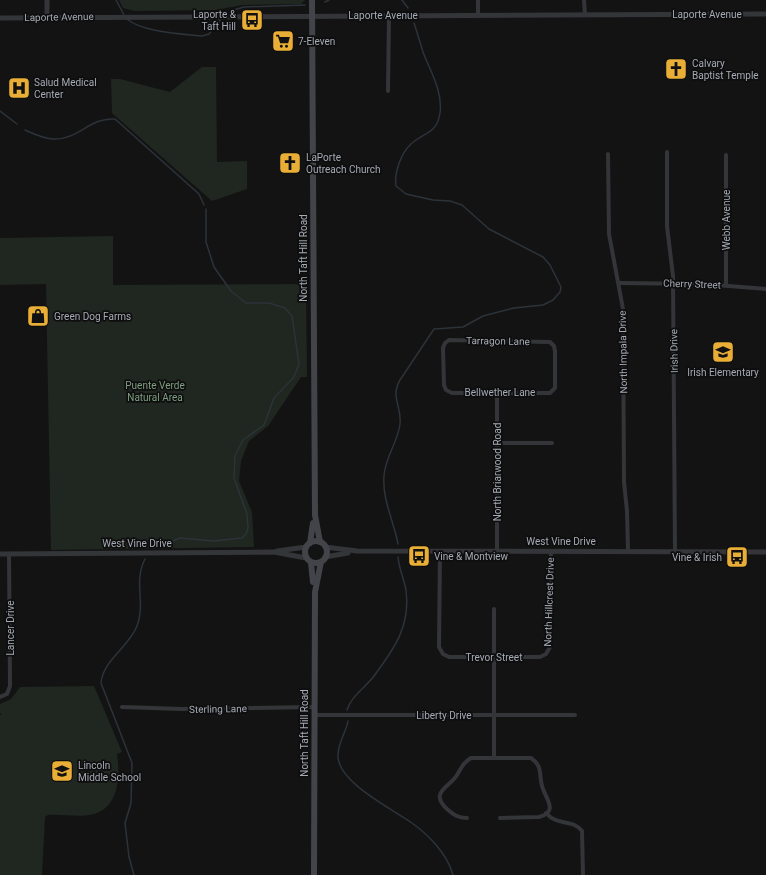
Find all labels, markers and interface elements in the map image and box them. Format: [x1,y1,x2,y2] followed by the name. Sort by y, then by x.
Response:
[239,7,265,33] bus stop icon: Laporte & Taft Hill
[193,9,237,32] place label: Laporte & Taft Hill
[672,9,742,20] street label: Laporte Avenue
[348,10,418,21] street label: Laporte Avenue
[24,11,94,23] street label: Laporte Avenue
[270,28,296,54] supermarket icon: 7-Eleven
[298,36,335,47] place label: 7-Eleven
[663,56,689,82] church icon: Calvary Baptist Temple
[692,58,759,81] place label: Calvary Baptist Temple
[6,75,32,101] hospital icon: Salud Medical Center
[34,77,97,100] place label: Salud Medical Center
[277,150,303,176] church icon: LaPorte Outreach Church
[306,152,381,175] place label: LaPorte Outreach Church
[721,190,732,250] street label: Webb Avenue
[298,214,309,302] street label: North Taft Hill Road
[663,277,721,291] street label: Cherry Street
[25,303,51,329] shop icon: Green Dog Farms
[617,310,629,394] street label: North Impala Drive
[54,311,131,322] place label: Green Dog Farms
[668,329,680,373] street label: Irish Drive
[466,335,530,347] street label: Tarragon Lane
[710,339,736,365] school or university icon: Irish Elementary
[687,367,759,378] place label: Irish Elementary
[125,380,185,403] park label: Puente Verde Natural Area
[465,387,535,398] street label: Bellwether Lane
[492,423,503,521] street label: North Briarwood Road
[526,536,596,547] street label: West Vine Drive
[102,538,172,549] street label: West Vine Drive
[406,543,432,569] bus stop icon: Vine & Montview
[724,544,750,570] bus stop icon: Vine & Irish
[434,551,509,562] place label: Vine & Montview
[672,552,722,563] place label: Vine & Irish
[542,557,556,647] street label: North Hillcrest Drive
[5,600,16,656] street label: Lancer Drive
[466,652,522,663] street label: Trevor Street
[299,689,310,777] street label: North Taft Hill Road
[189,703,247,715] street label: Sterling Lane
[416,710,472,721] street label: Liberty Drive
[49,758,75,784] school or university icon: Lincoln Middle School
[78,760,141,783] place label: Lincoln Middle School

